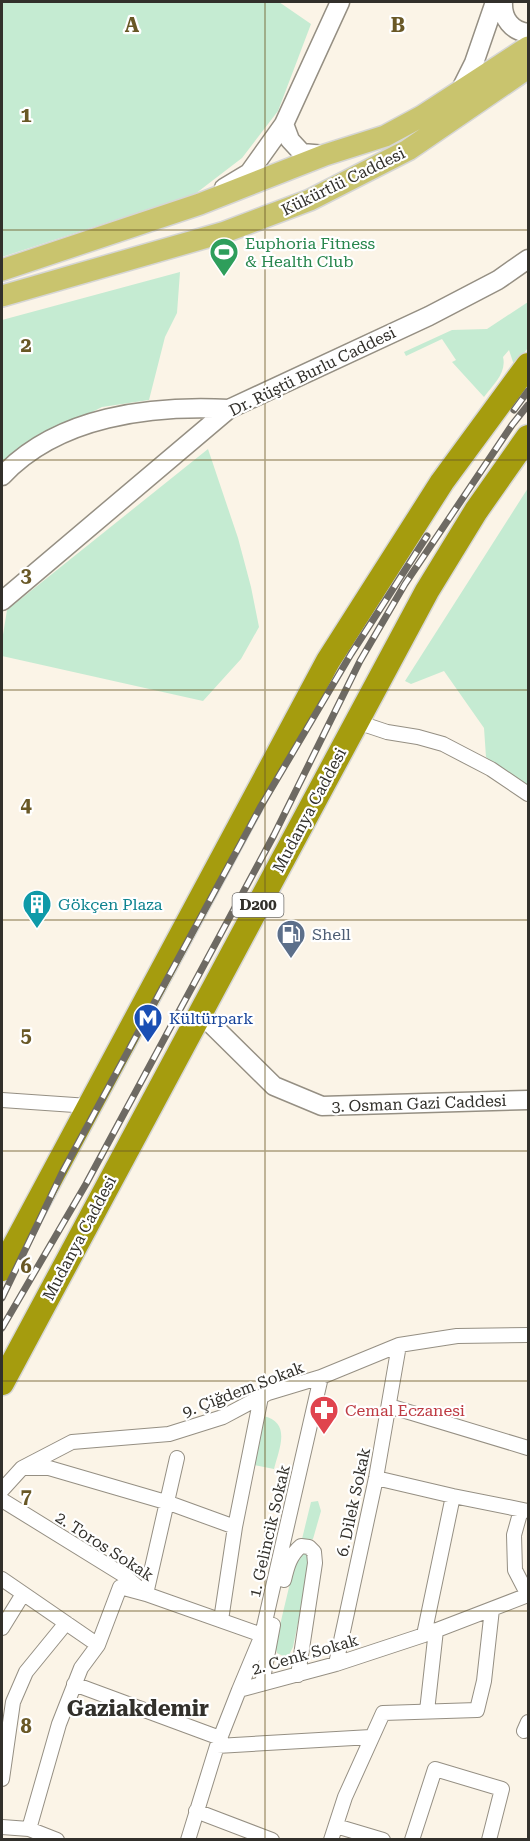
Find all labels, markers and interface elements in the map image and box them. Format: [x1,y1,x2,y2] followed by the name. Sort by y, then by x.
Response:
[125,13,140,37] text: A
[391,13,405,37] text: B
[20,103,32,127] text: 1
[278,143,408,220] street label: Kükürtlü Caddesi
[245,234,375,271] place label: Euphoria Fitness & Health Club
[208,236,240,278] sports icon: Euphoria Fitness & Health Club
[226,323,399,420] street label: Dr. Rüştü Burlu Caddesi
[20,333,32,357] text: 2
[20,563,32,587] text: 3
[269,745,350,876] street label: Mudanya Caddesi
[20,793,32,817] text: 4
[21,888,53,930] building icon: Gökçen Plaza
[232,893,284,917] road number: D200
[58,895,163,914] place label: Gökçen Plaza
[275,918,307,960] fuel station icon: Shell
[312,925,351,944] place label: Shell
[132,1002,164,1044] metro station icon: Kültürpark
[169,1009,253,1028] place label: Kültürpark
[20,1023,32,1047] text: 5
[331,1091,507,1116] street label: 3. Osman Gazi Caddesi
[39,1173,120,1304] street label: Mudanya Caddesi
[20,1254,32,1278] text: 6
[180,1358,307,1421] street label: 9. Çiğdem Sokak
[308,1394,340,1436] pharmacy icon: Cemal Eczanesi
[345,1401,465,1420] place label: Cemal Eczanesi
[333,1446,374,1558] street label: 6. Dilek Sokak
[245,1463,294,1599] street label: 1. Gelincik Sokak
[20,1484,32,1508] text: 7
[52,1508,157,1585] street label: 2. Toros Sokak
[250,1630,361,1679] street label: 2. Cenk Sokak
[67,1696,209,1721] district label: Gaziakdemir
[20,1714,32,1738] text: 8

